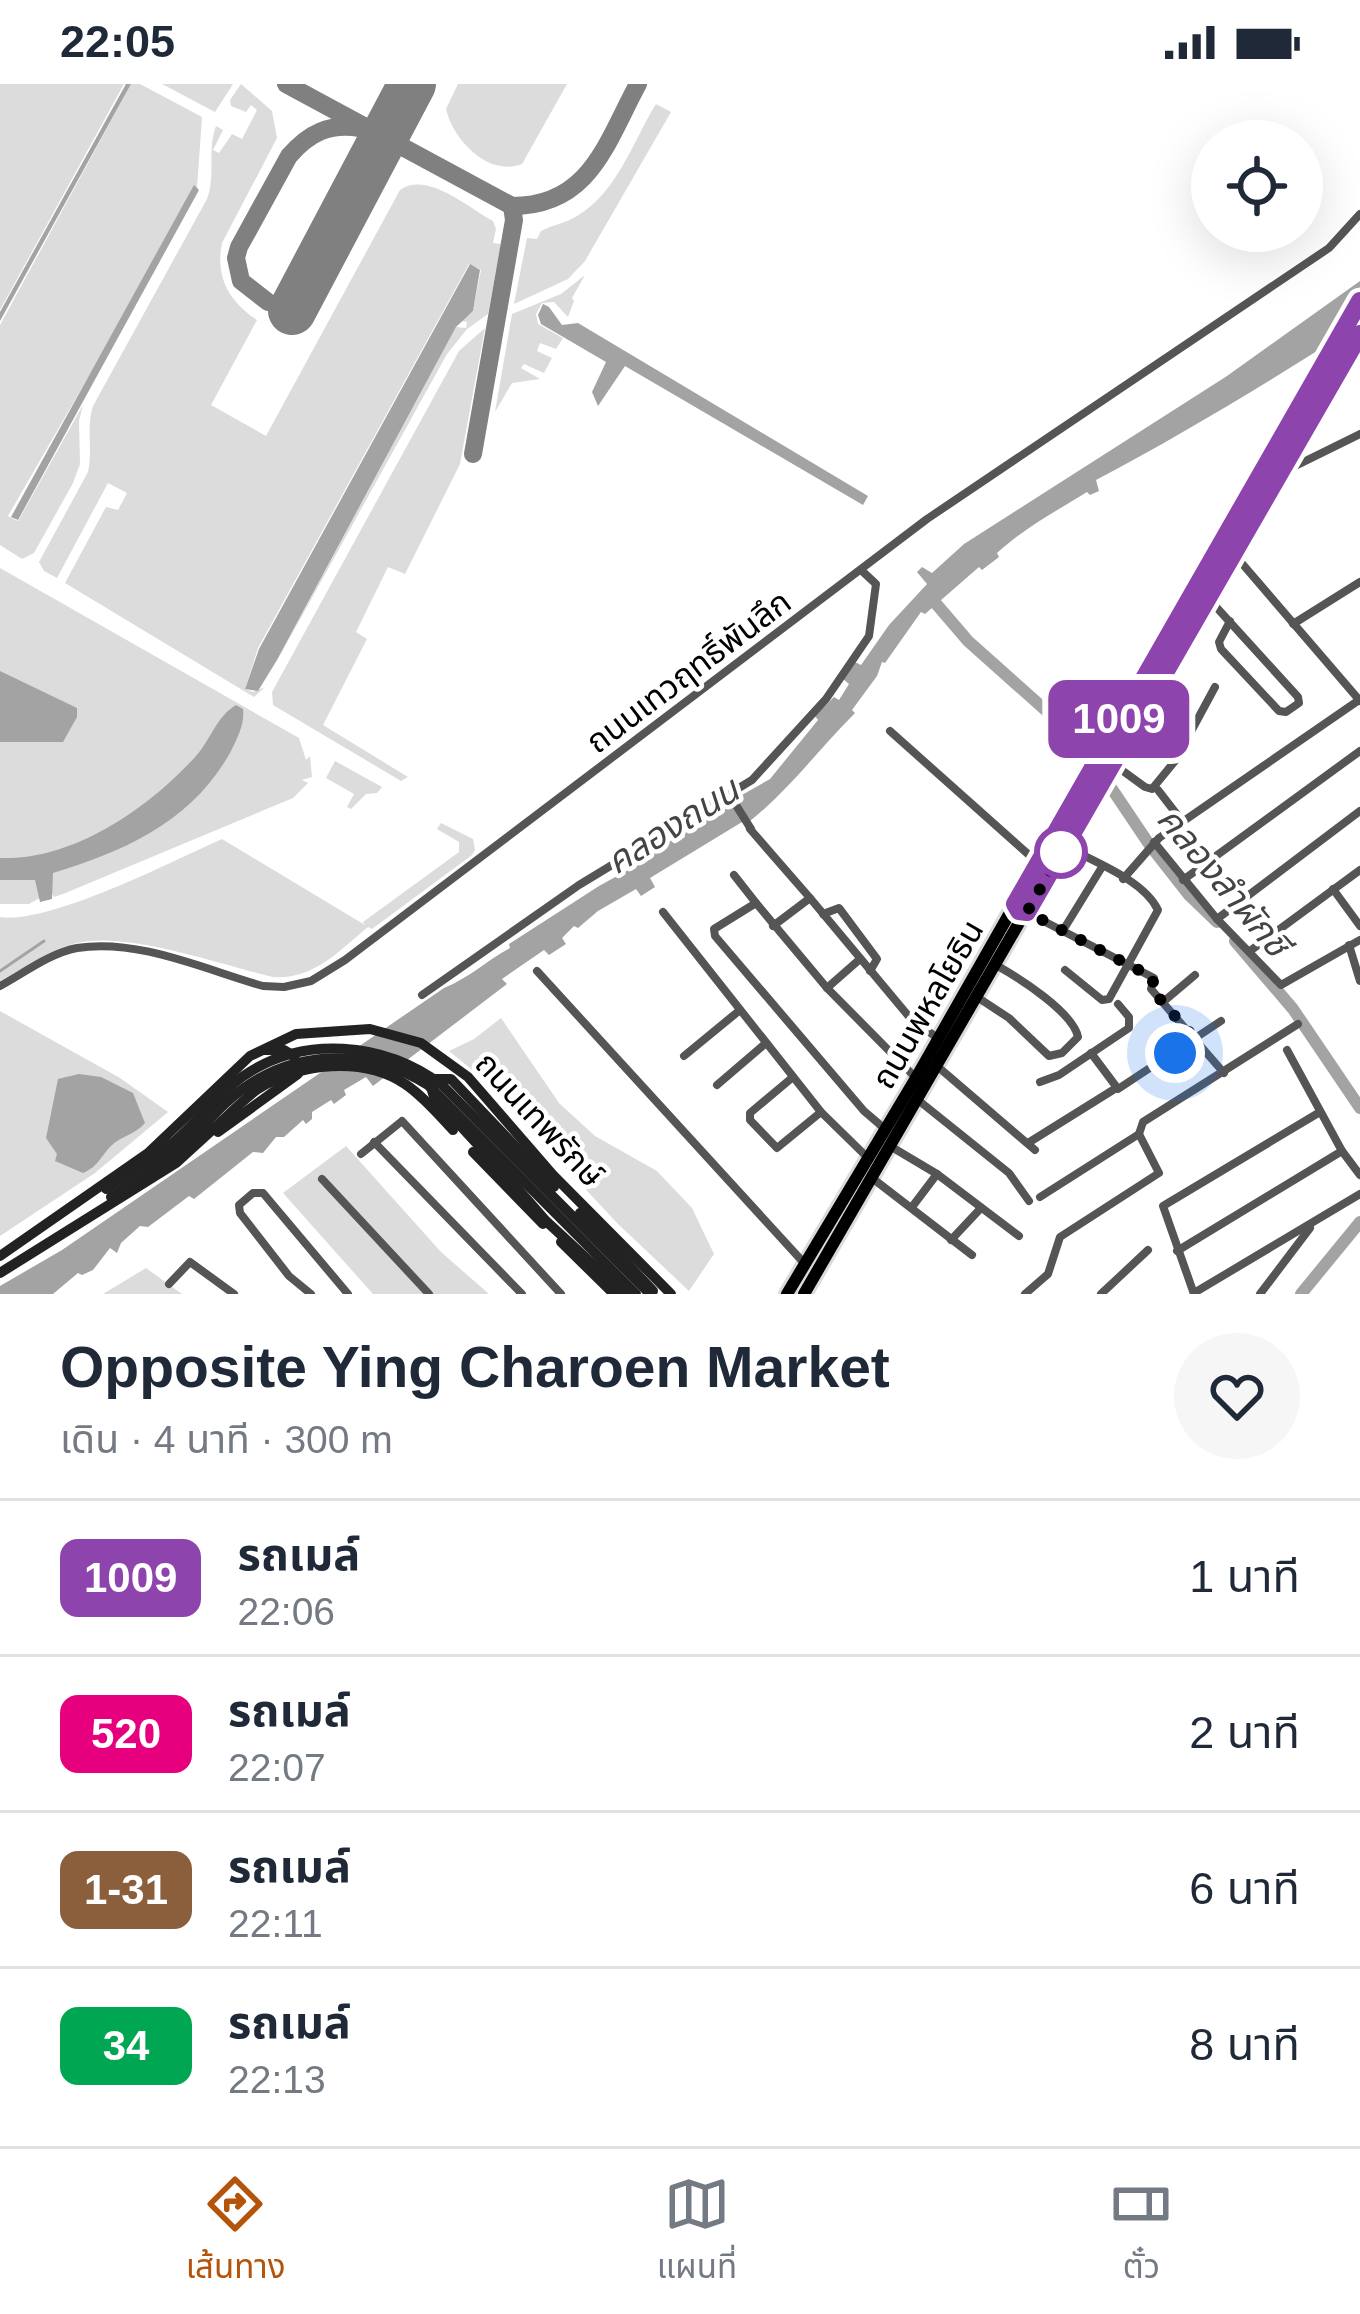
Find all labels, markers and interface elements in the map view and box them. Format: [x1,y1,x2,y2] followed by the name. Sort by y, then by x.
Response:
[60,16,175,67] text: 22:05
[1191,120,1323,252] map controls
[1191,120,1323,252] button: locate
[579,583,798,760] street label: ถนนเทวฤทธิ์พันลึก
[1035,680,1203,758] line badge: 1009
[1072,695,1166,742] text: 1009
[598,768,748,882] water label: คลองถนน
[1149,798,1301,968] water label: คลองลำผักชี
[1036,827,1086,877] unlabelled marker
[864,913,991,1095] street label: ถนนพหลโยธิน
[1145,1023,1205,1083] your location
[468,1045,611,1194] street label: ถนนเทพรักษ์
[1174,1333,1300,1459] button: heart
[60,1335,890,1399] text: Opposite Ying Charoen Market
[60,1418,393,1461] text: เดิน · 4 นาที · 300 m
[237,1529,360,1580] text: รถเมล์
[1189,1551,1300,1602] text: 1 นาที
[84,1554,177,1601] text: 1009
[237,1590,335,1633] text: 22:06
[228,1685,351,1736] text: รถเมล์
[1189,1707,1300,1758] text: 2 นาที
[91,1710,161,1757] text: 520
[228,1746,326,1789] text: 22:07
[228,1841,351,1892] text: รถเมล์
[1189,1863,1300,1914] text: 6 นาที
[84,1866,168,1913] text: 1-31
[228,1902,323,1945] text: 22:11
[228,1997,351,2048] text: รถเมล์
[1189,2019,1300,2070] text: 8 นาที
[103,2022,149,2069] text: 34
[228,2058,326,2101] text: 22:13
[186,2171,285,2293] tab: เส้นทาง
[657,2171,737,2293] tab: แผนที่
[1108,2171,1174,2293] tab: ตั๋ว

